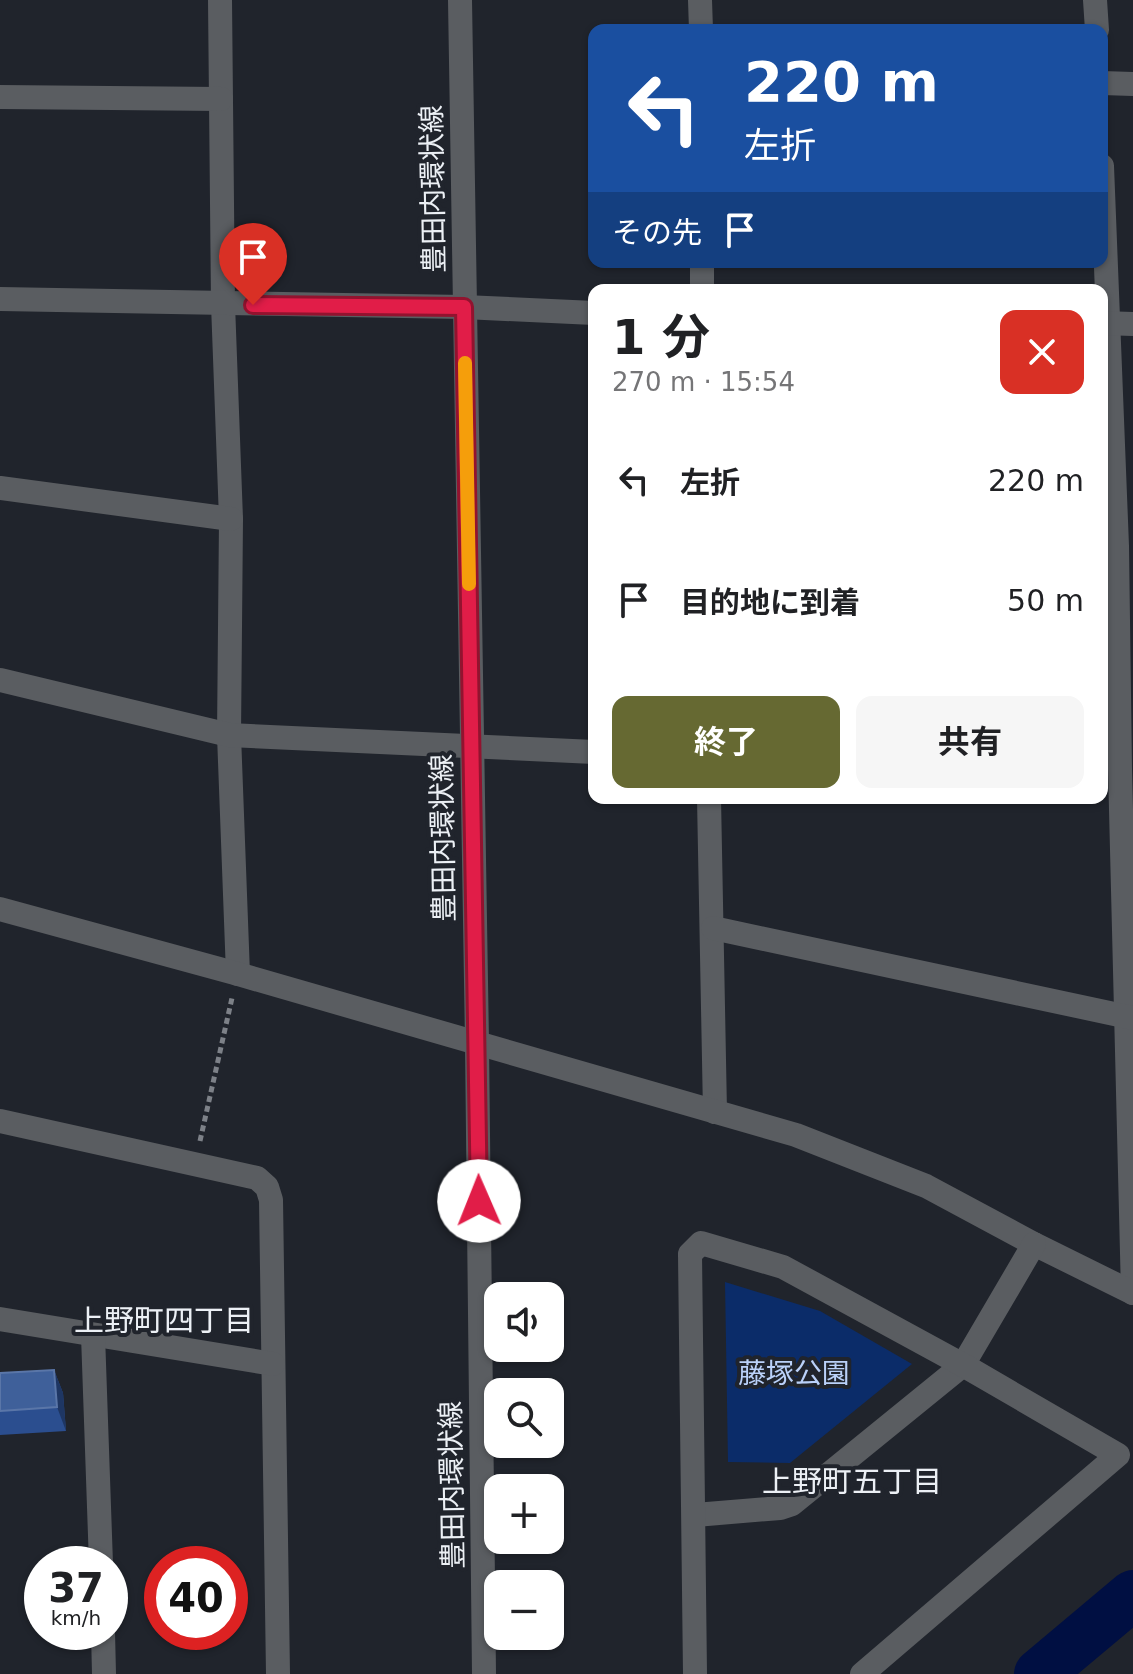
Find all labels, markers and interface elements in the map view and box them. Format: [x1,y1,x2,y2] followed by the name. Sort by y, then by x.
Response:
[744,49,939,114] text: 220 m
[612,56,716,160] icon: left
[415,105,451,273] street label: 豊田内環状線
[744,125,816,166] text: 左折
[718,208,762,252] icon: arrive
[612,215,702,250] text: その先
[219,223,287,305] pin
[231,235,275,279] icon: arrive
[612,309,710,365] text: 1 分
[1000,310,1084,394] button: close
[612,367,795,397] text: 270 m · 15:54
[612,458,656,502] icon: left
[988,463,1084,498] text: 220 m
[680,465,740,500] text: 左折
[612,578,656,622] icon: arrive
[1007,583,1084,618] text: 50 m
[680,585,860,620] text: 目的地に到着
[612,696,840,788] button: 終了
[856,696,1084,788] button: 共有
[425,754,461,922] street label: 豊田内環状線
[437,1159,521,1243] position arrow
[484,1282,564,1650] map controls
[484,1282,564,1362] button: sound
[74,1303,254,1338] district label: 上野町四丁目
[738,1357,850,1390] park label: 藤塚公園
[484,1378,564,1458] button: search
[434,1401,470,1569] street label: 豊田内環状線
[762,1464,942,1499] district label: 上野町五丁目
[484,1474,564,1554] button: +
[144,1546,248,1650] speed limit sign: 40
[48,1565,104,1611] text: 37
[484,1570,564,1650] button: −
[51,1606,101,1630] text: km/h

